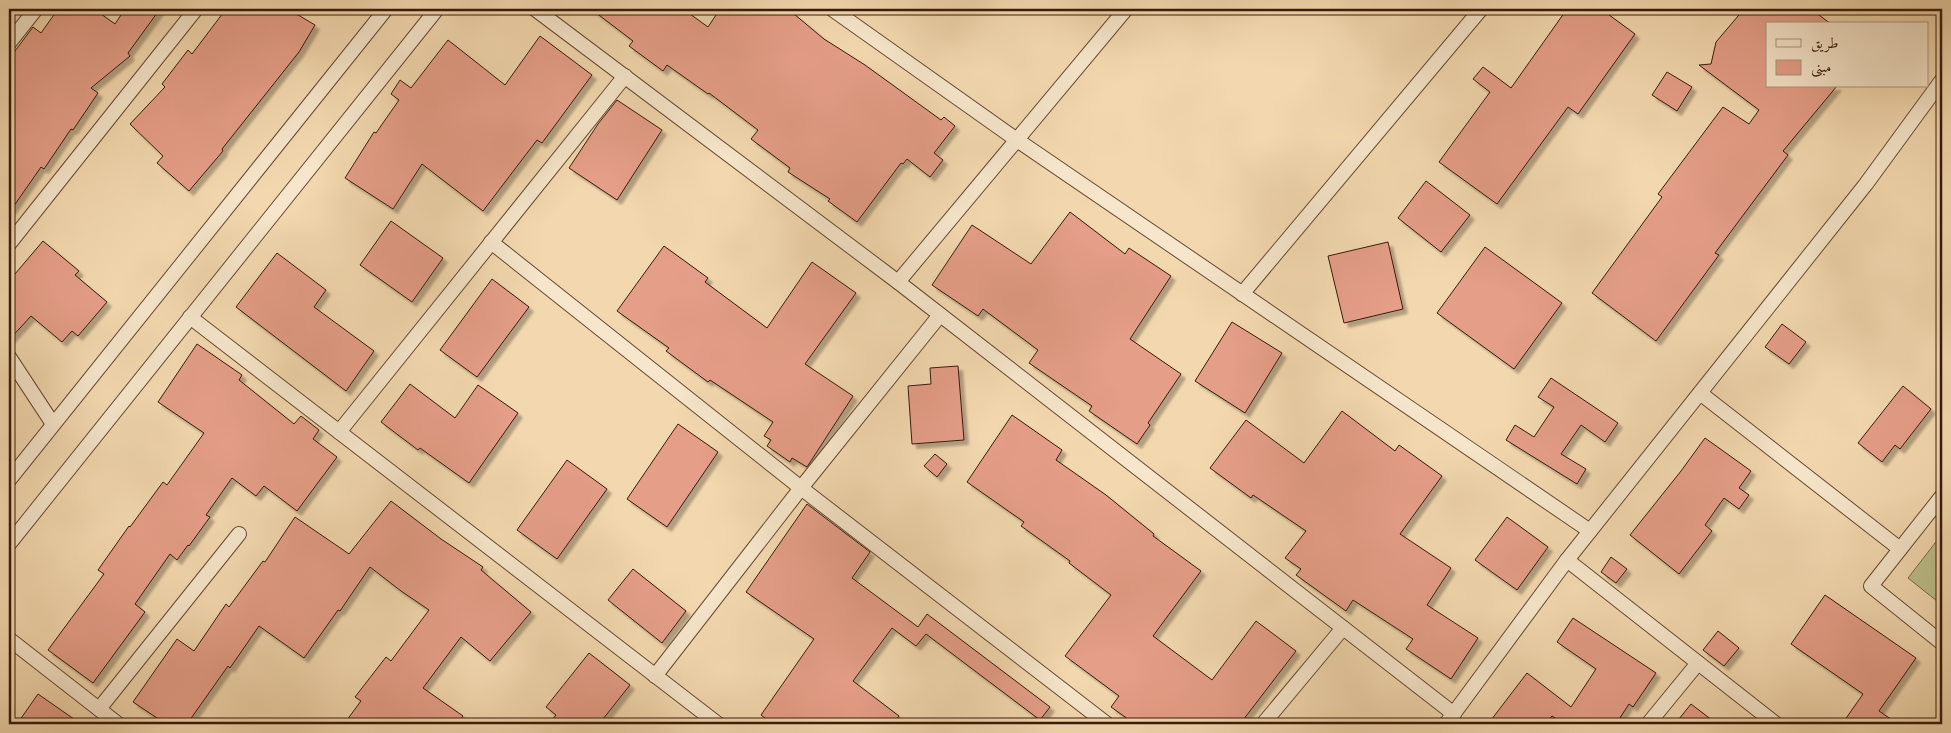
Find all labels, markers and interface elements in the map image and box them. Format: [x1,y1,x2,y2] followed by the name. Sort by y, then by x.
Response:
[1766,22,1928,88] legend
[1811,33,1838,53] text: طريق
[1811,57,1831,78] text: مبنى

